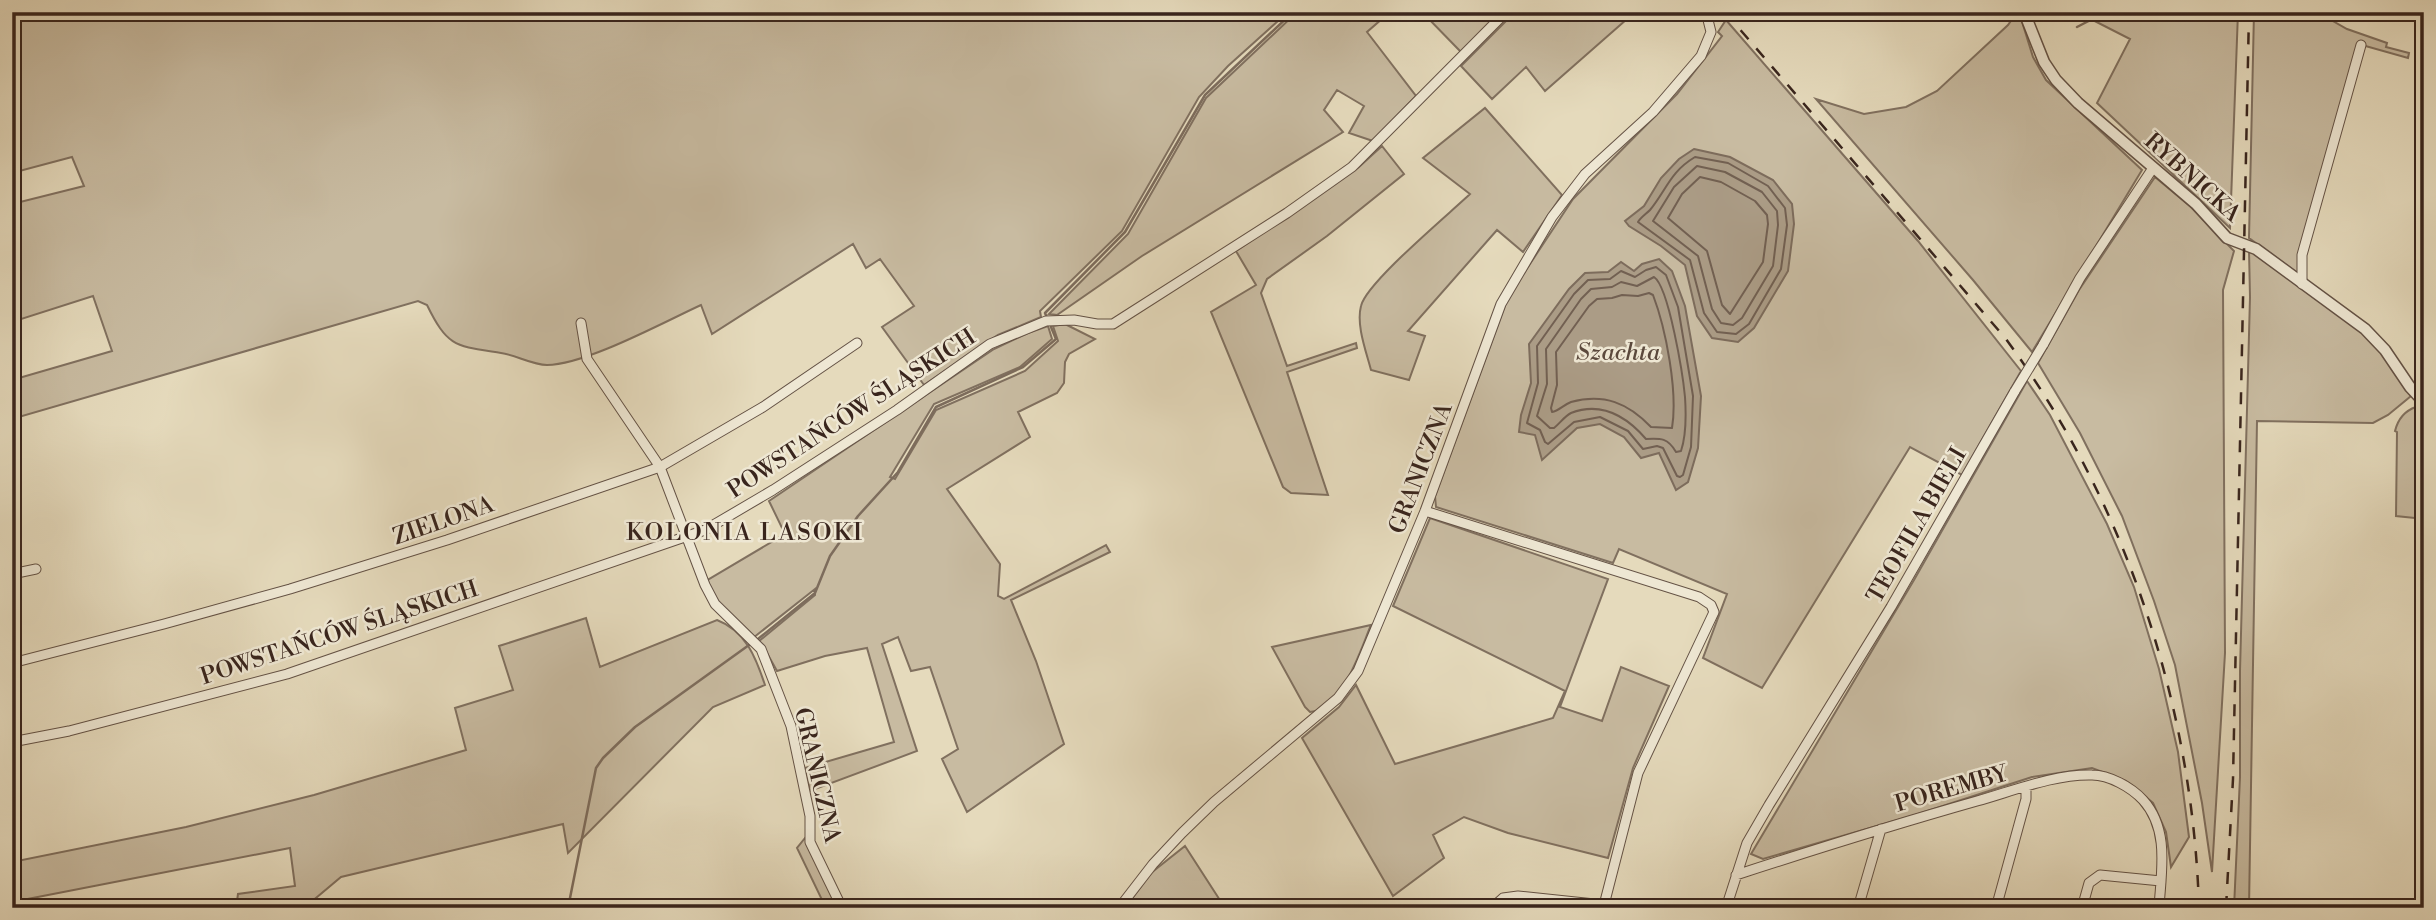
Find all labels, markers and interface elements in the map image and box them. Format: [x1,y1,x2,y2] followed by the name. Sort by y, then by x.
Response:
[2138,127,2247,229] street label: RYBNICKA
[721,320,981,505] street label: POWSTAŃCÓW ŚLĄSKICH
[1576,338,1661,368] water label: Szachta
[1383,398,1459,538] street label: GRANICZNA
[1861,442,1973,608] street label: TEOFILA BIELI
[389,490,499,551] street label: ZIELONA
[626,518,864,548] district label: KOLONIA LASOKI
[196,572,482,691] street label: POWSTAŃCÓW ŚLĄSKICH
[788,705,846,847] street label: GRANICZNA
[1892,759,2013,818] street label: POREMBY

